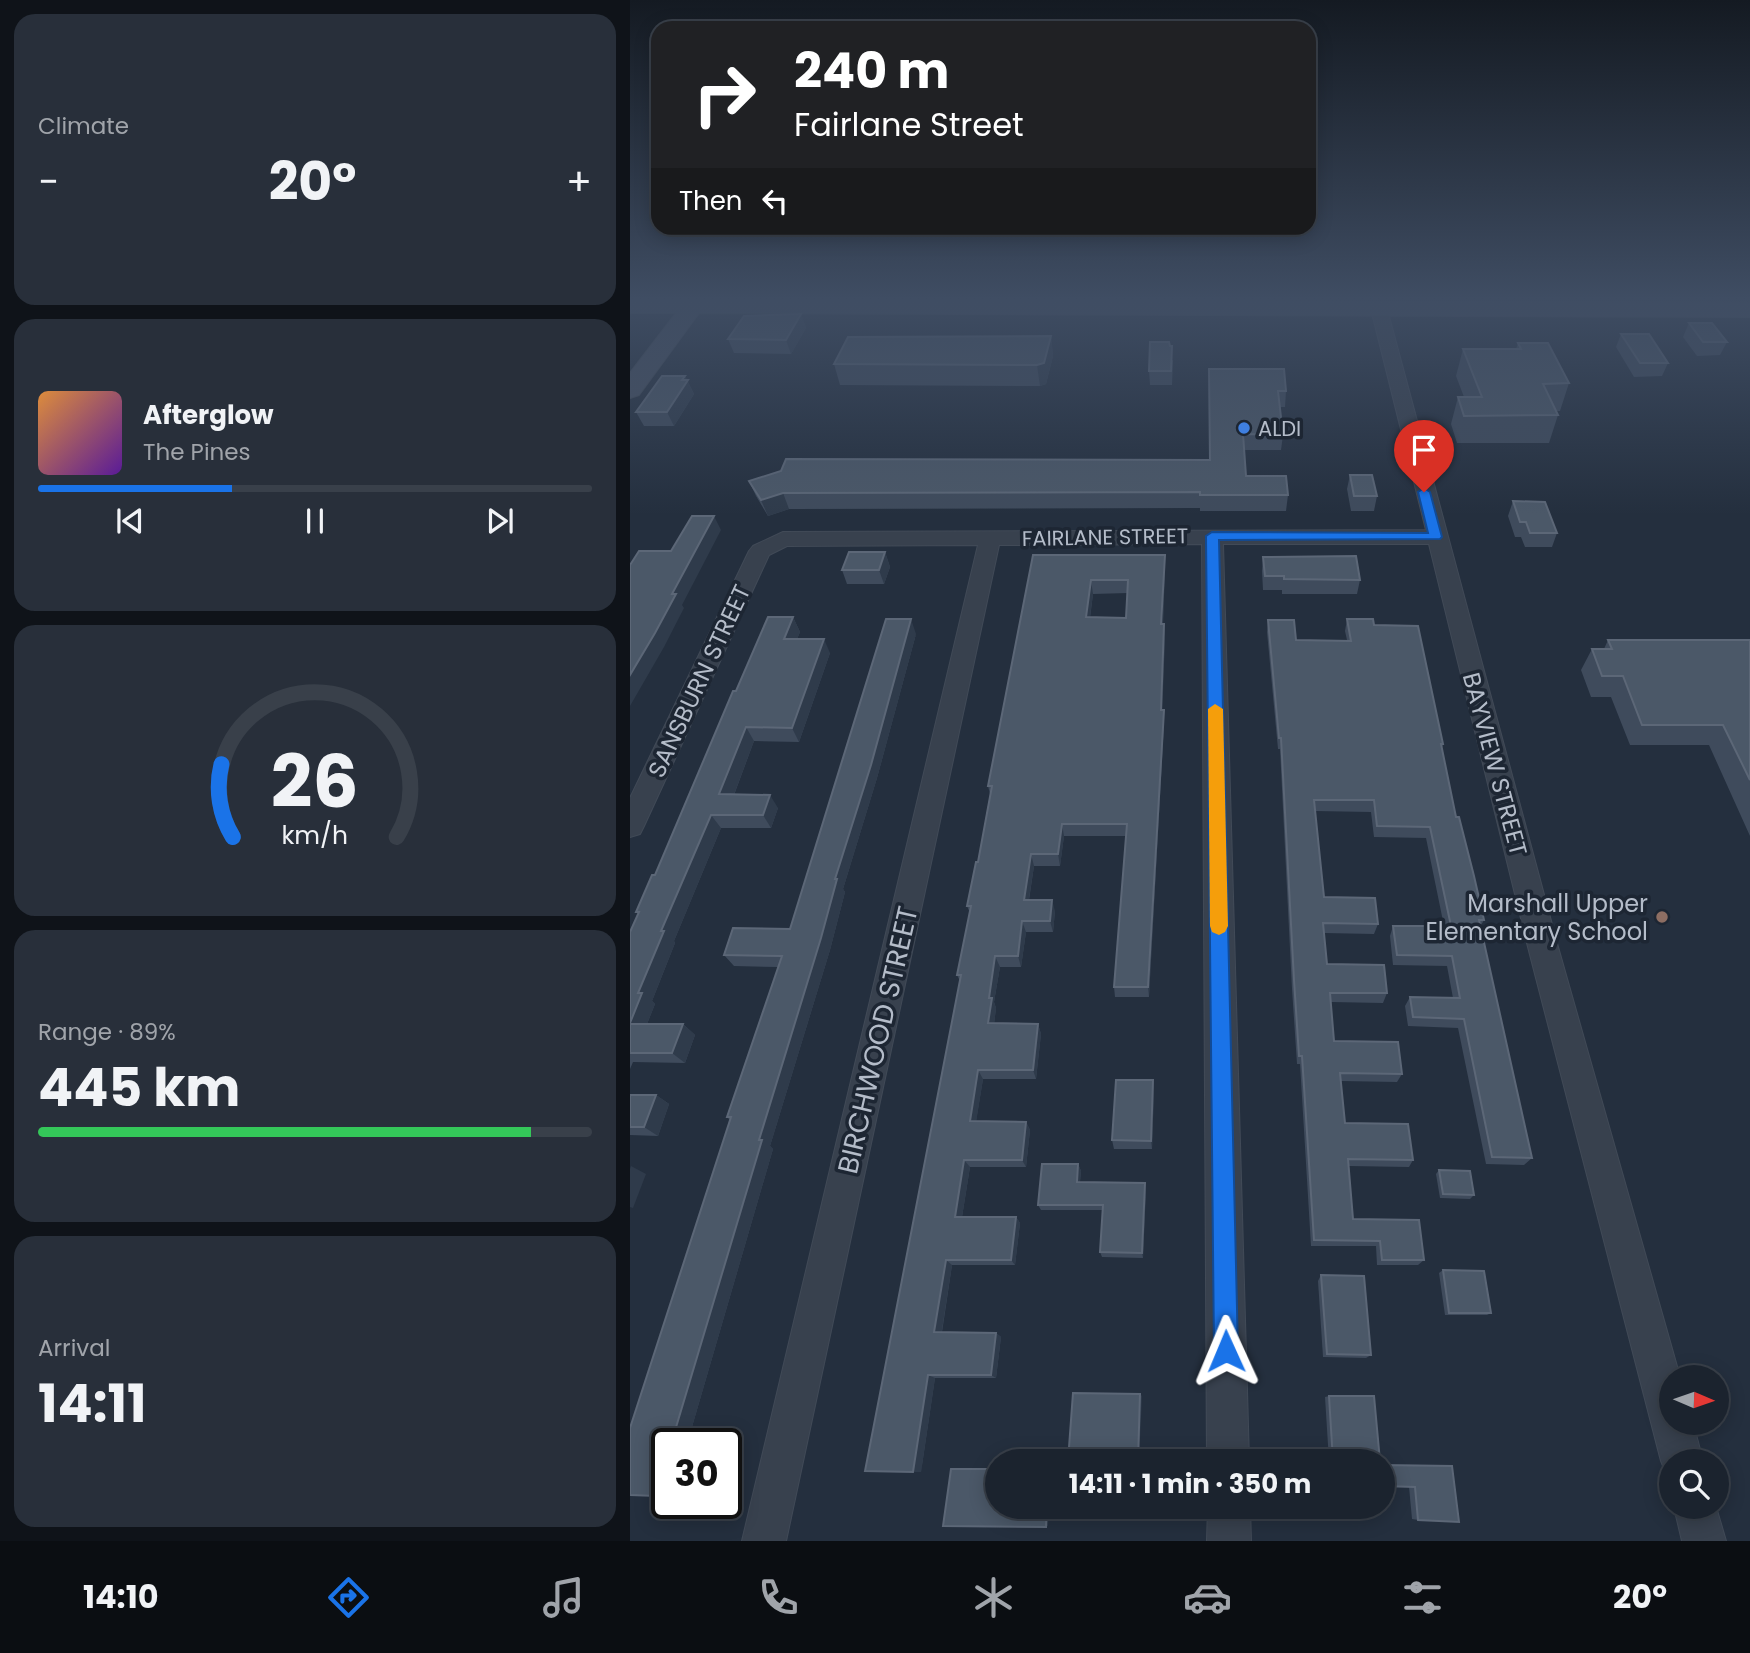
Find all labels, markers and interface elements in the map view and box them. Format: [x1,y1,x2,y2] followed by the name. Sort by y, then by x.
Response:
[794,37,949,105] text: 240 m
[679,49,770,140] icon: right
[794,102,1024,147] text: Fairlane Street
[38,110,129,142] text: Climate
[269,145,356,218] text: 20°
[38,155,59,208] text: −
[566,155,592,208] text: +
[756,182,794,220] icon: left
[679,183,742,219] text: Then
[143,397,274,433] text: Afterglow
[1258,414,1301,443] place label: ALDI
[1236,420,1252,436] marker: ALDI
[1394,420,1454,492] pin
[1405,431,1443,469] icon: arrive
[143,436,251,468] text: The Pines
[111,502,149,540] icon: previous
[296,502,334,540] icon: pause
[481,502,519,540] icon: next
[1022,521,1188,553] street label: FAIRLANE STREET
[640,579,758,783] street label: SANSBURN STREET
[1455,669,1535,859] street label: BAYVIEW STREET
[271,731,359,832] text: 26
[282,817,348,852] text: km/h
[1425,887,1648,948] place label: Marshall Upper Elementary School
[828,903,928,1177] street label: BIRCHWOOD STREET
[1654,909,1670,925] marker: Marshall Upper Elementary School
[38,1016,176,1048] text: Range · 89%
[38,1051,240,1124] text: 445 km
[1189,1314,1263,1388] position arrow
[38,1332,110,1364] text: Arrival
[1659,1365,1729,1435] north arrow
[1659,1365,1729,1519] map controls
[38,1367,147,1440] text: 14:11
[651,1428,742,1519] speed limit sign: 30
[1659,1449,1729,1519] button: search
[1069,1466,1311,1502] text: 14:11 · 1 min · 350 m
[324,1573,373,1622] icon: directions
[539,1573,588,1622] icon: music
[754,1573,803,1622] icon: phone
[969,1573,1018,1622] icon: climate
[1183,1573,1232,1622] icon: car
[1398,1573,1447,1622] icon: filters
[83,1574,159,1619] text: 14:10
[1613,1574,1667,1619] text: 20°

